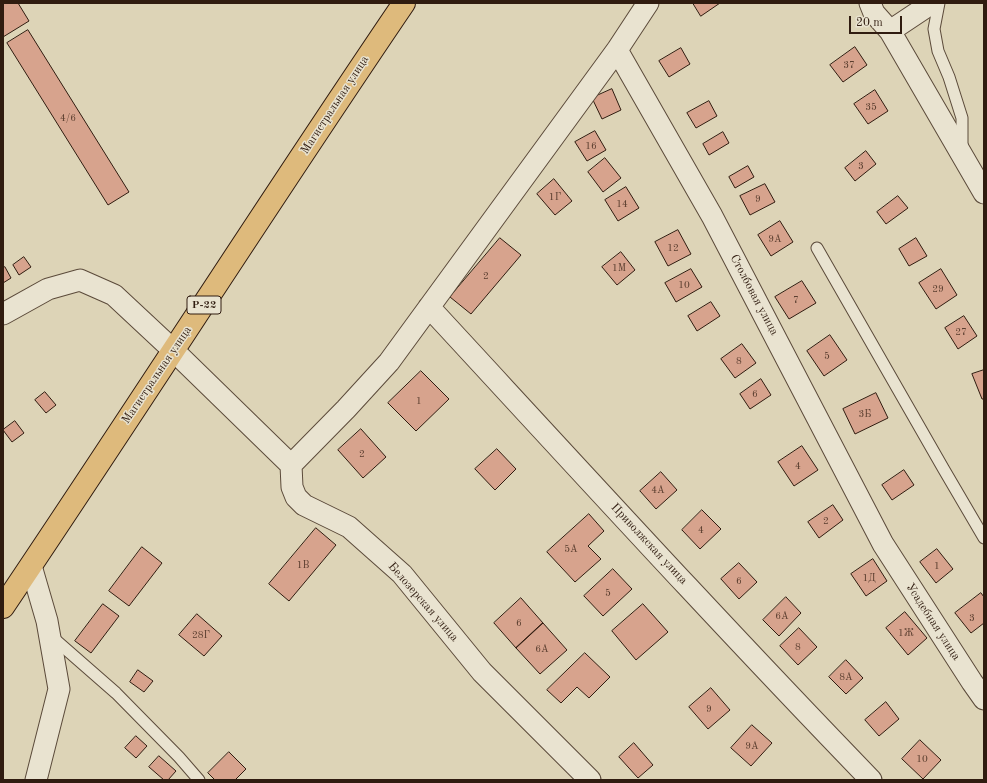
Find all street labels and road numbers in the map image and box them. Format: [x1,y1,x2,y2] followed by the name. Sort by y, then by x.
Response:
[298,53,372,157] street label: Магистральная улица
[727,252,781,338] street label: Столбовая улица
[187,296,221,314] road number: Р-22
[119,323,195,427] street label: Магистральная улица
[608,500,690,588] street label: Приволжская улица
[385,559,461,645] street label: Белозерская улица
[903,581,963,663] street label: Усадебная улица

